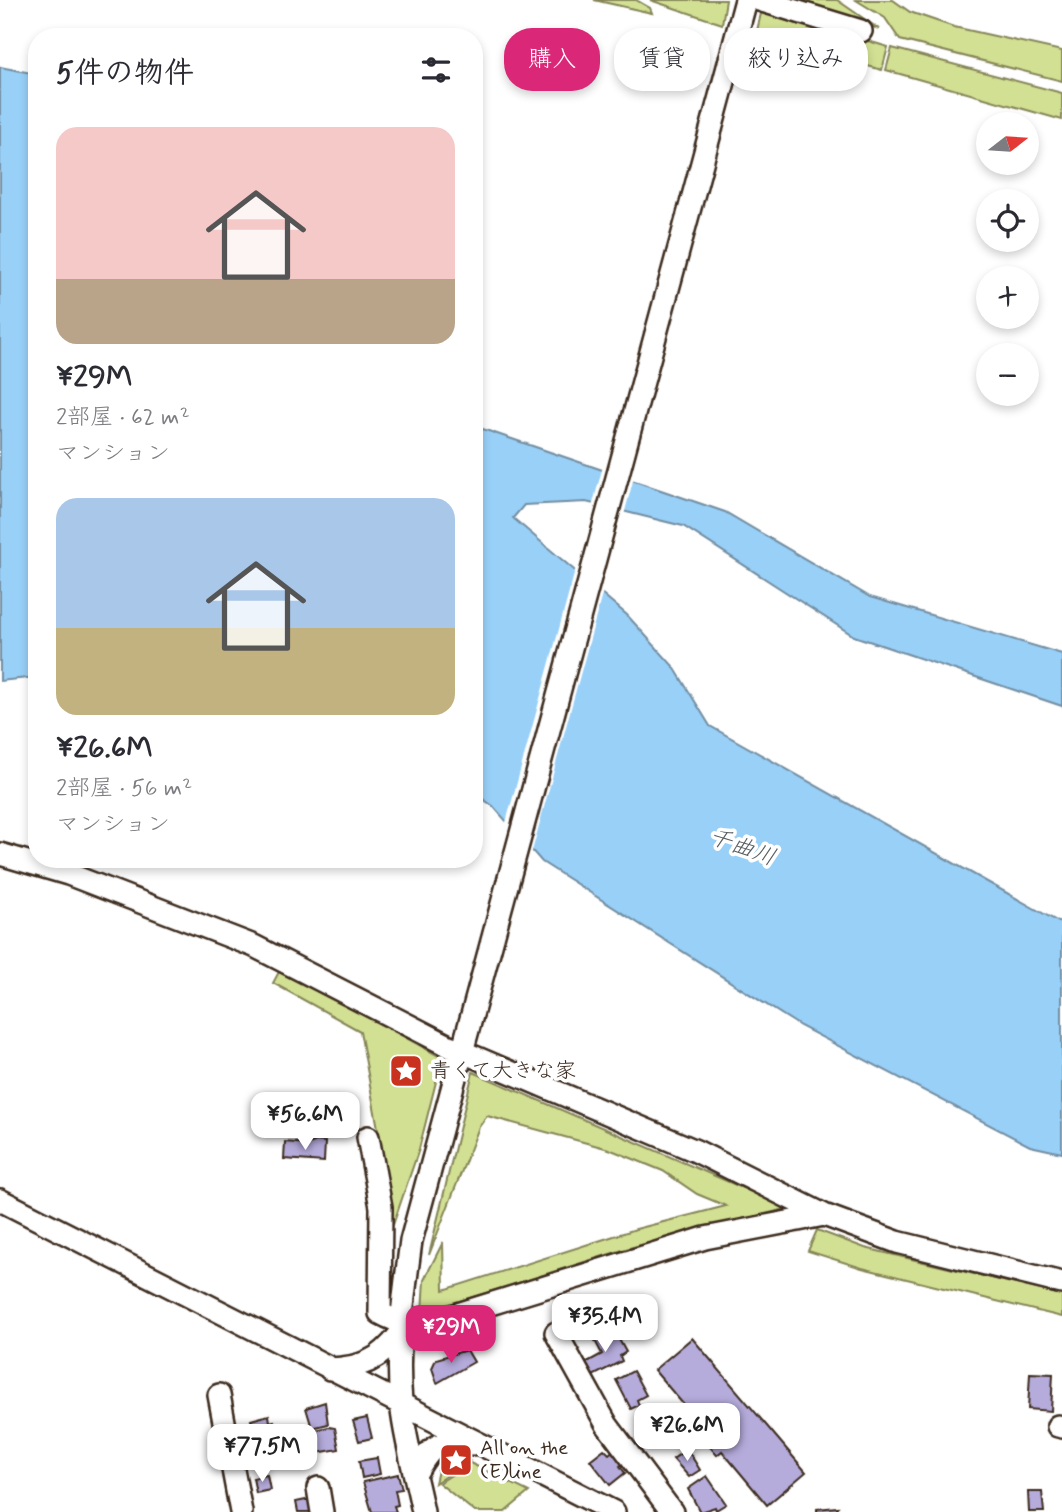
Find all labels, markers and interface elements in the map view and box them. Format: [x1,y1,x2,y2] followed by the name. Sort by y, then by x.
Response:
[504,28,600,91] chip: 購入
[614,28,710,91] chip: 賃貸
[724,28,868,91] chip: 絞り込み
[417,51,455,89] icon: filters
[56,54,194,93] text: 5件の物件
[976,112,1040,175] north arrow
[976,112,1039,406] map controls
[193,172,319,298] icon: home
[976,189,1039,252] button: locate
[976,266,1039,329] button: +
[976,343,1039,406] button: −
[56,358,132,397] text: ¥29M
[56,403,190,433] text: 2部屋 · 62 m²
[56,439,170,469] text: マンション
[193,543,319,669] icon: home
[56,729,153,768] text: ¥26.6M
[56,774,192,804] text: 2部屋 · 56 m²
[56,810,170,840] text: マンション
[704,822,780,874] water label: 千曲川
[387,1052,425,1090] place icon: 青くて大きな家
[430,1057,576,1085] place label: 青くて大きな家
[248,1092,362,1152] pin: ¥56.6M
[267,1100,343,1130] text: ¥56.6M
[548,1294,662,1354] pin: ¥35.4M
[568,1302,642,1332] text: ¥35.4M
[410,1306,492,1365] pin: ¥29M
[422,1313,480,1343] text: ¥29M
[630,1404,744,1463] pin: ¥26.6M
[650,1411,724,1441] text: ¥26.6M
[205,1424,319,1484] pin: ¥77.5M
[223,1432,301,1462] text: ¥77.5M
[480,1434,568,1486] place label: All on the (E)line
[437,1441,475,1479] place icon: All on the (E)line

